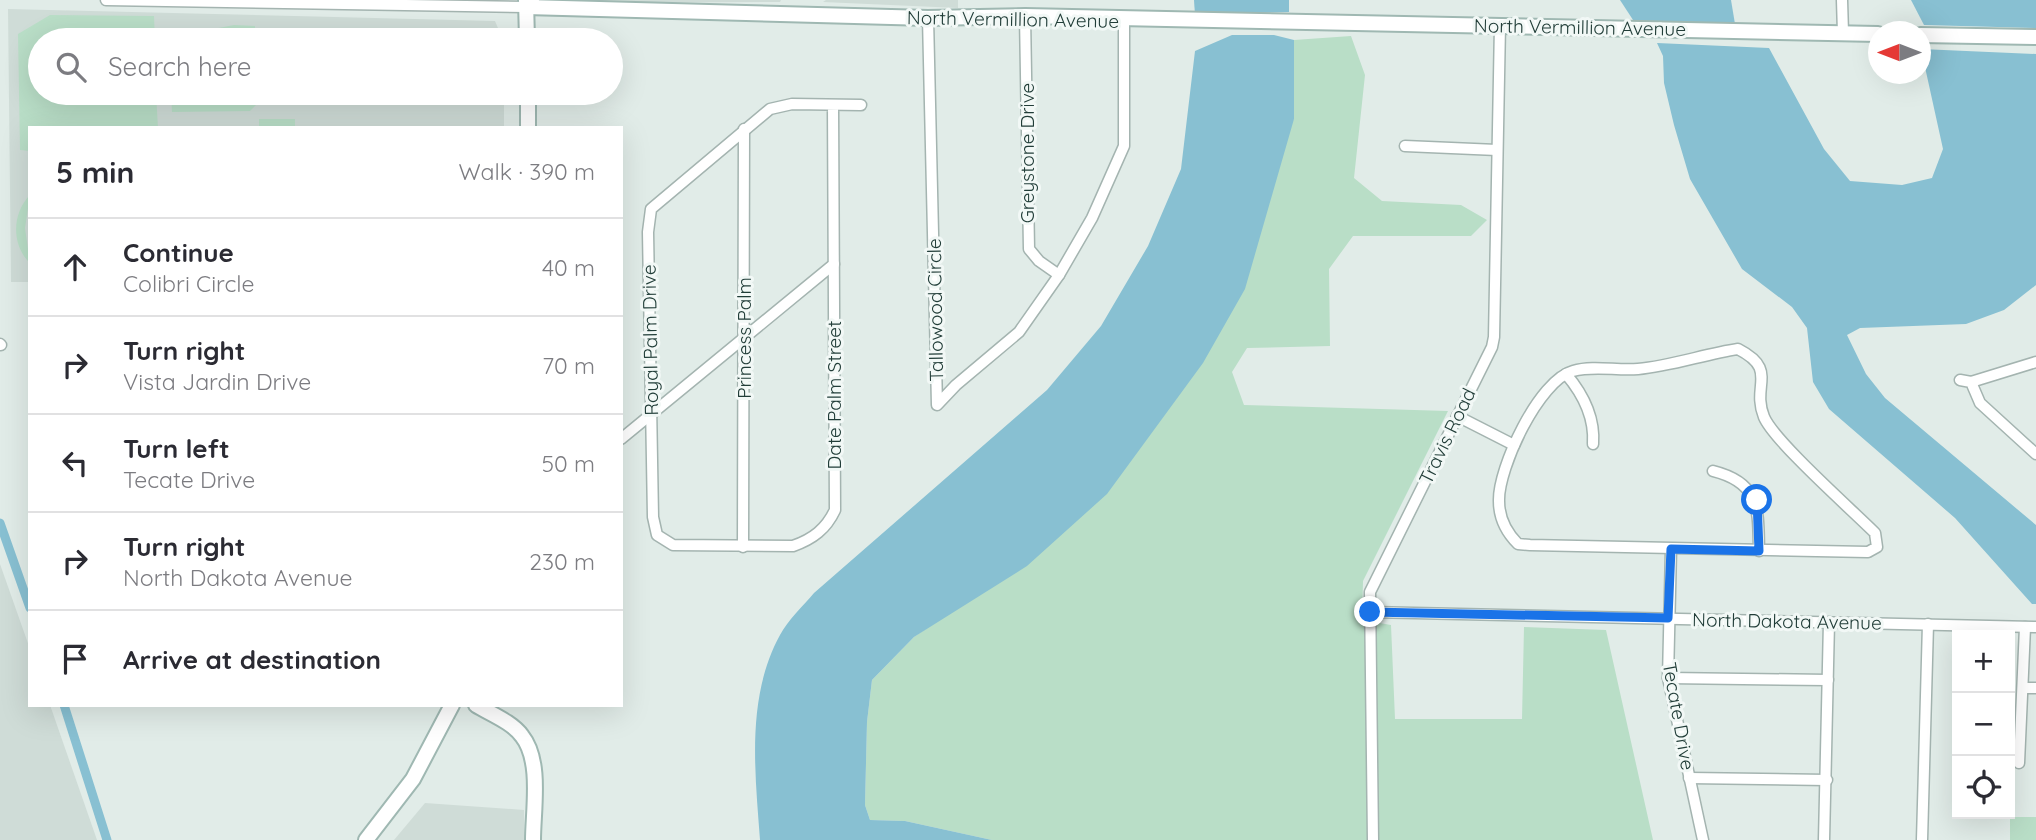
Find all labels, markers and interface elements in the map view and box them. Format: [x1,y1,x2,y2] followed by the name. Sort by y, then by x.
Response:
[907,5,1119,33] street label: North Vermillion Avenue
[1474,13,1686,41] street label: North Vermillion Avenue
[1868,21,1931,84] north arrow
[28,28,623,105] search box
[52,48,90,86] icon: search
[108,50,252,83] text: Search here
[1015,83,1039,223] street label: Greystone Drive
[56,153,134,191] text: 5 min
[459,157,595,186] text: Walk · 390 m
[123,236,234,269] text: Continue
[922,238,948,382] street label: Tallowood Circle
[56,248,94,286] icon: ahead
[542,253,595,282] text: 40 m
[637,264,663,416] street label: Royal Palm Drive
[123,269,254,298] text: Colibri Circle
[732,277,756,399] street label: Princess Palm
[822,321,846,470] street label: Date Palm Street
[123,334,245,367] text: Turn right
[56,346,94,384] icon: right
[542,351,595,380] text: 70 m
[123,367,311,396] text: Vista Jardin Drive
[1413,384,1481,488] street label: Travis Road
[123,432,230,465] text: Turn left
[56,444,94,482] icon: left
[542,449,595,478] text: 50 m
[123,465,255,494] text: Tecate Drive
[1741,484,1772,515] route start
[123,530,245,563] text: Turn right
[56,542,94,580] icon: right
[529,547,595,576] text: 230 m
[123,563,352,592] text: North Dakota Avenue
[1354,596,1385,627] route end
[1692,607,1882,635] street label: North Dakota Avenue
[1952,630,2015,819] map controls
[1952,630,2015,693] button: +
[56,640,94,678] icon: arrive
[123,643,381,676] text: Arrive at destination
[1658,660,1700,772] street label: Tecate Drive
[1952,693,2015,756] button: −
[1952,756,2015,819] button: locate

